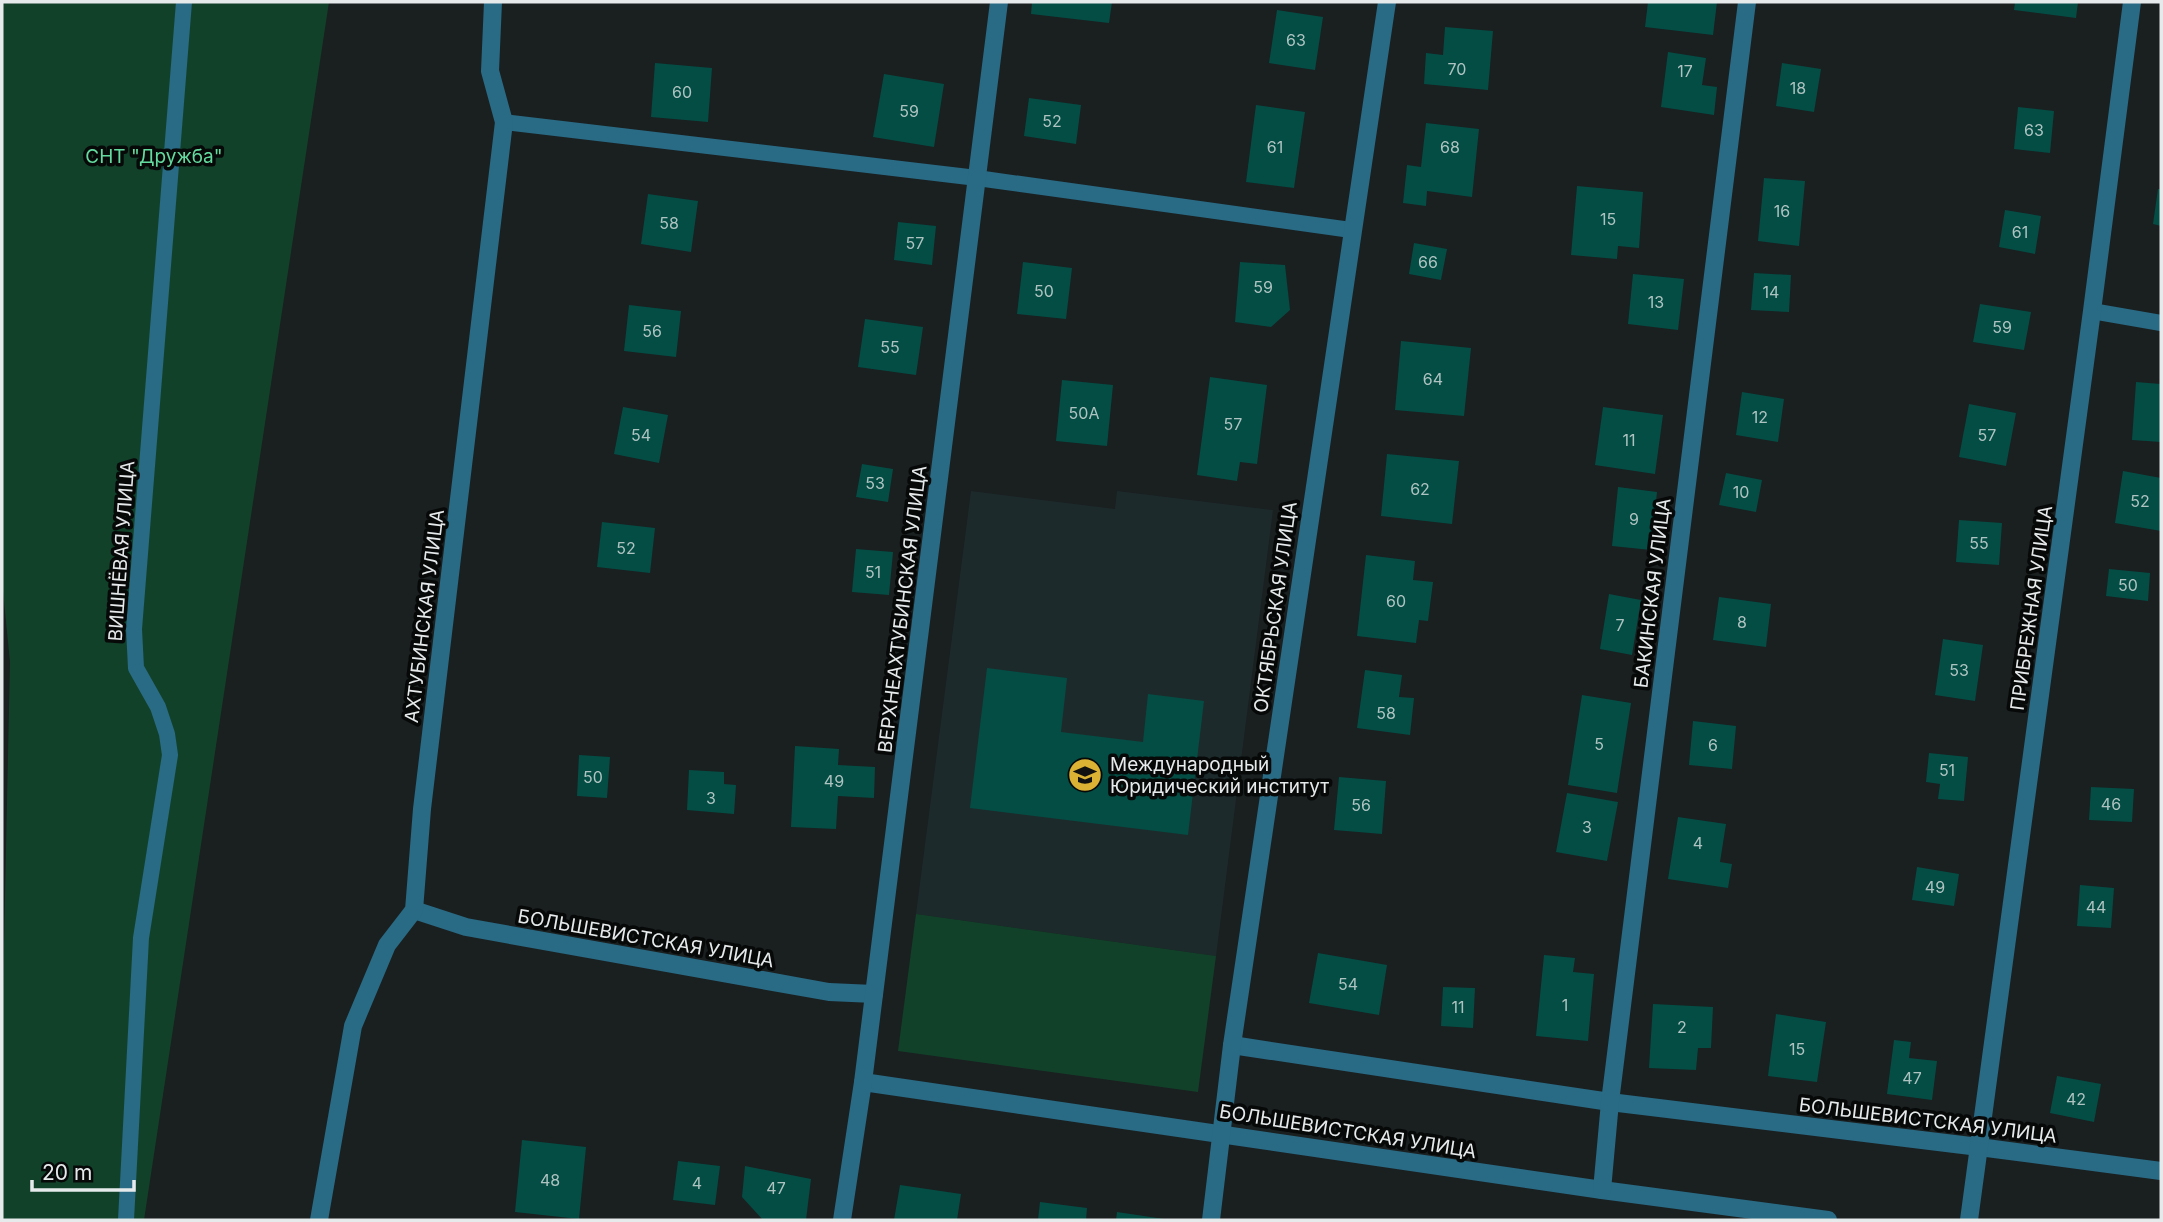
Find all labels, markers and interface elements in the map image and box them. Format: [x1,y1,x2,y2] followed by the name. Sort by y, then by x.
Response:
[1286,30,1306,50] house number: 63
[1448,59,1466,79] house number: 70
[1677,61,1693,81] house number: 17
[1790,78,1806,98] house number: 18
[672,82,692,102] house number: 60
[899,101,919,121] house number: 59
[1042,111,1062,131] house number: 52
[2024,120,2044,140] house number: 63
[1267,137,1283,157] house number: 61
[1440,137,1460,157] house number: 68
[85,145,223,168] park label: СНТ "Дружба"
[1774,201,1790,221] house number: 16
[1600,209,1616,229] house number: 15
[659,213,679,233] house number: 58
[2012,222,2028,242] house number: 61
[906,233,924,253] house number: 57
[1418,252,1438,272] house number: 66
[1253,277,1273,297] house number: 59
[1034,281,1054,301] house number: 50
[1763,282,1779,302] house number: 14
[1648,292,1664,312] house number: 13
[1992,317,2012,337] house number: 59
[642,321,662,341] house number: 56
[880,337,900,357] house number: 55
[1423,369,1443,389] house number: 64
[1069,403,1099,423] house number: 50А
[1752,407,1768,427] house number: 12
[1224,414,1242,434] house number: 57
[631,425,651,445] house number: 54
[1978,425,1996,445] house number: 57
[1622,430,1636,450] house number: 11
[104,460,139,642] street label: ВИШНЁВАЯ УЛИЦА
[873,464,932,754] street label: ВЕРХНЕАХТУБИНСКАЯ УЛИЦА
[865,473,885,493] house number: 53
[1410,479,1430,499] house number: 62
[1733,482,1749,502] house number: 10
[2130,491,2150,511] house number: 52
[1629,497,1676,689] street label: БАКИНСКАЯ УЛИЦА
[1249,500,1302,714] street label: ОКТЯБРЬСКАЯ УЛИЦА
[2006,504,2057,712] street label: ПРИБРЕЖНАЯ УЛИЦА
[400,508,449,724] street label: АХТУБИНСКАЯ УЛИЦА
[1629,509,1639,529] house number: 9
[1969,533,1989,553] house number: 55
[616,538,636,558] house number: 52
[865,562,881,582] house number: 51
[2118,575,2138,595] house number: 50
[1386,591,1406,611] house number: 60
[1737,612,1747,632] house number: 8
[1615,615,1625,635] house number: 7
[1949,660,1969,680] house number: 53
[1376,703,1396,723] house number: 58
[1594,734,1604,754] house number: 5
[1708,735,1718,755] house number: 6
[1110,753,1329,798] place label: Международный Юридический институт
[1066,756,1104,794] school or university icon: Международный Юридический институт
[1939,760,1955,780] house number: 51
[583,767,603,787] house number: 50
[824,771,844,791] house number: 49
[706,788,716,808] house number: 3
[2101,794,2121,814] house number: 46
[1351,795,1371,815] house number: 56
[1582,817,1592,837] house number: 3
[1693,833,1703,853] house number: 4
[1925,877,1945,897] house number: 49
[2086,897,2106,917] house number: 44
[516,905,776,972] street label: БОЛЬШЕВИСТСКАЯ УЛИЦА
[1338,974,1358,994] house number: 54
[1562,995,1568,1015] house number: 1
[1451,997,1465,1017] house number: 11
[1677,1017,1687,1037] house number: 2
[1789,1039,1805,1059] house number: 15
[1902,1068,1922,1088] house number: 47
[2066,1089,2086,1109] house number: 42
[1798,1093,2058,1148] street label: БОЛЬШЕВИСТСКАЯ УЛИЦА
[1218,1100,1478,1163] street label: БОЛЬШЕВИСТСКАЯ УЛИЦА
[32,1148,133,1192] scale bar
[42,1160,92,1185] text: 20 m
[540,1170,560,1190] house number: 48
[692,1173,702,1193] house number: 4
[766,1178,786,1198] house number: 47

